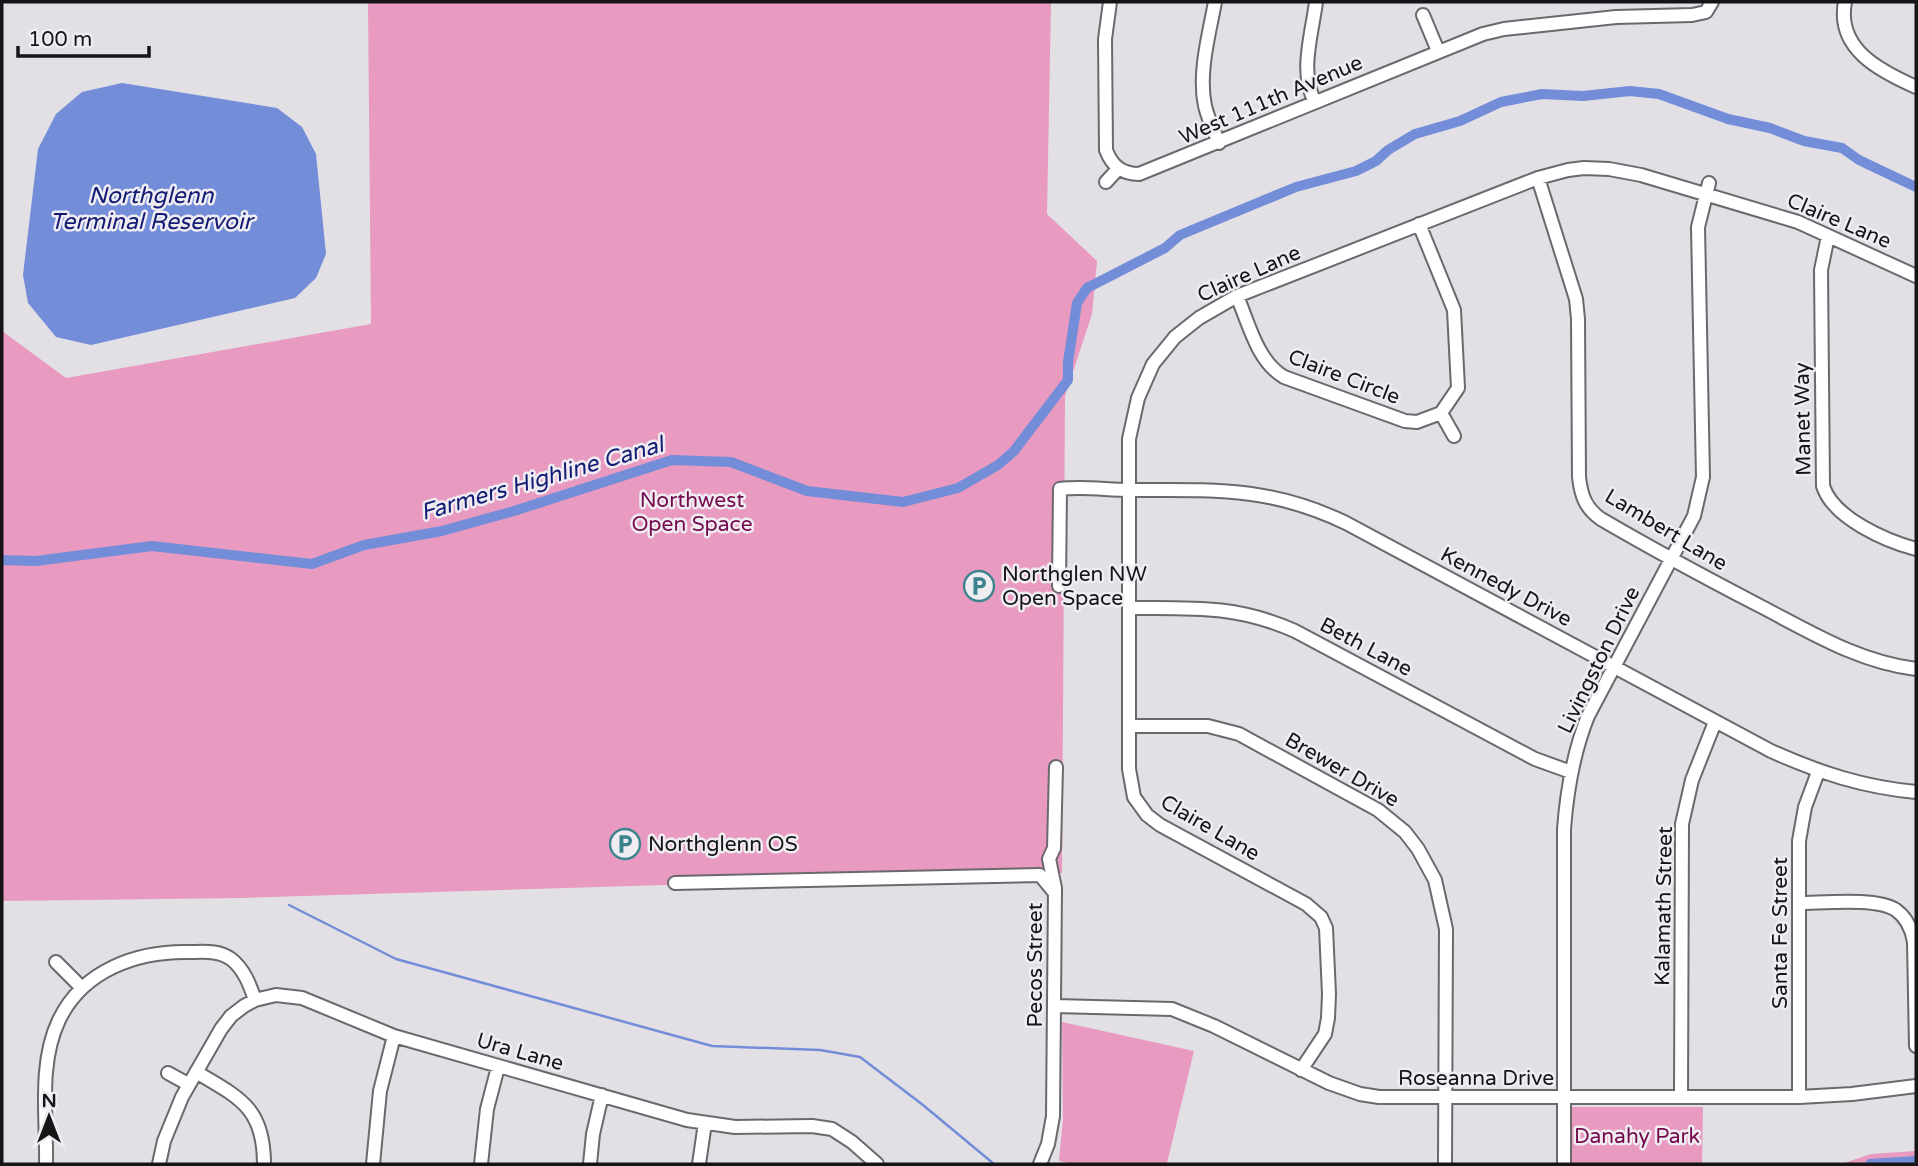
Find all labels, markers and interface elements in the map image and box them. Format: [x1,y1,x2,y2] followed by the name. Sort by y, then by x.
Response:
[18,14,149,58] scale bar
[28,27,92,52] text: 100 m
[1176,50,1366,150] street label: West 111th Avenue
[50,182,256,236] water label: Northglenn Terminal Reservoir
[1783,188,1895,254] street label: Claire Lane
[1193,240,1305,308] street label: Claire Lane
[1285,344,1404,410] street label: Claire Circle
[1790,362,1816,476] street label: Manet Way
[417,430,669,527] water label: Farmers Highline Canal
[1600,484,1732,576] street label: Lambert Lane
[631,488,753,537] park label: Northwest Open Space
[1436,542,1576,632] street label: Kennedy Drive
[1002,562,1147,611] place label: Northglen NW Open Space
[962,569,996,603] parking icon: Northglen NW Open Space
[1553,582,1645,738] street label: Livingston Drive
[1315,612,1417,682] street label: Beth Lane
[1281,727,1404,813] street label: Brewer Drive
[1156,790,1264,867] street label: Claire Lane
[1650,826,1678,986] street label: Kalamath Street
[608,827,642,861] parking icon: Northglenn OS
[648,832,798,857] place label: Northglenn OS
[1768,857,1793,1009] street label: Santa Fe Street
[1023,902,1048,1028] street label: Pecos Street
[474,1028,567,1076] street label: Ura Lane
[1398,1066,1554,1091] street label: Roseanna Drive
[14,1082,84,1152] north arrow
[41,1090,57,1112] text: N
[1574,1124,1700,1149] park label: Danahy Park

